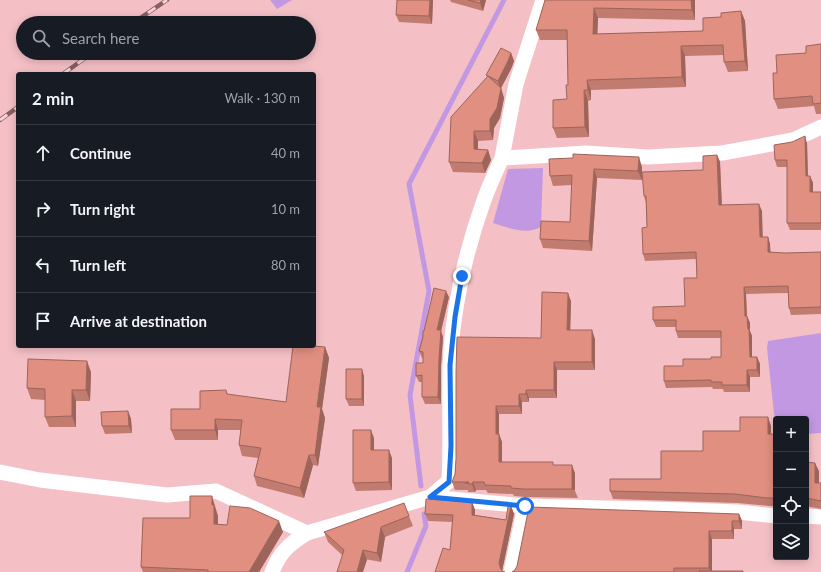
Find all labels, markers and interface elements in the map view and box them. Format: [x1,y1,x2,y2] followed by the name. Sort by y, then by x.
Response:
[16,16,316,60] search box
[30,27,52,49] icon: search
[62,29,139,47] text: Search here
[32,88,74,109] text: 2 min
[224,90,300,106] text: Walk · 130 m
[32,142,54,164] icon: ahead
[70,144,131,162] text: Continue
[271,145,300,161] text: 40 m
[32,198,54,220] icon: right
[70,200,135,218] text: Turn right
[271,201,300,217] text: 10 m
[32,254,54,276] icon: left
[70,256,126,274] text: Turn left
[271,257,300,273] text: 80 m
[453,267,471,285] route end
[32,310,54,332] icon: arrive
[70,312,207,330] text: Arrive at destination
[773,416,809,560] map controls
[773,416,809,452] button: +
[773,452,809,488] button: −
[773,488,809,524] button: locate
[516,497,534,515] route start
[773,524,809,560] button: layers

